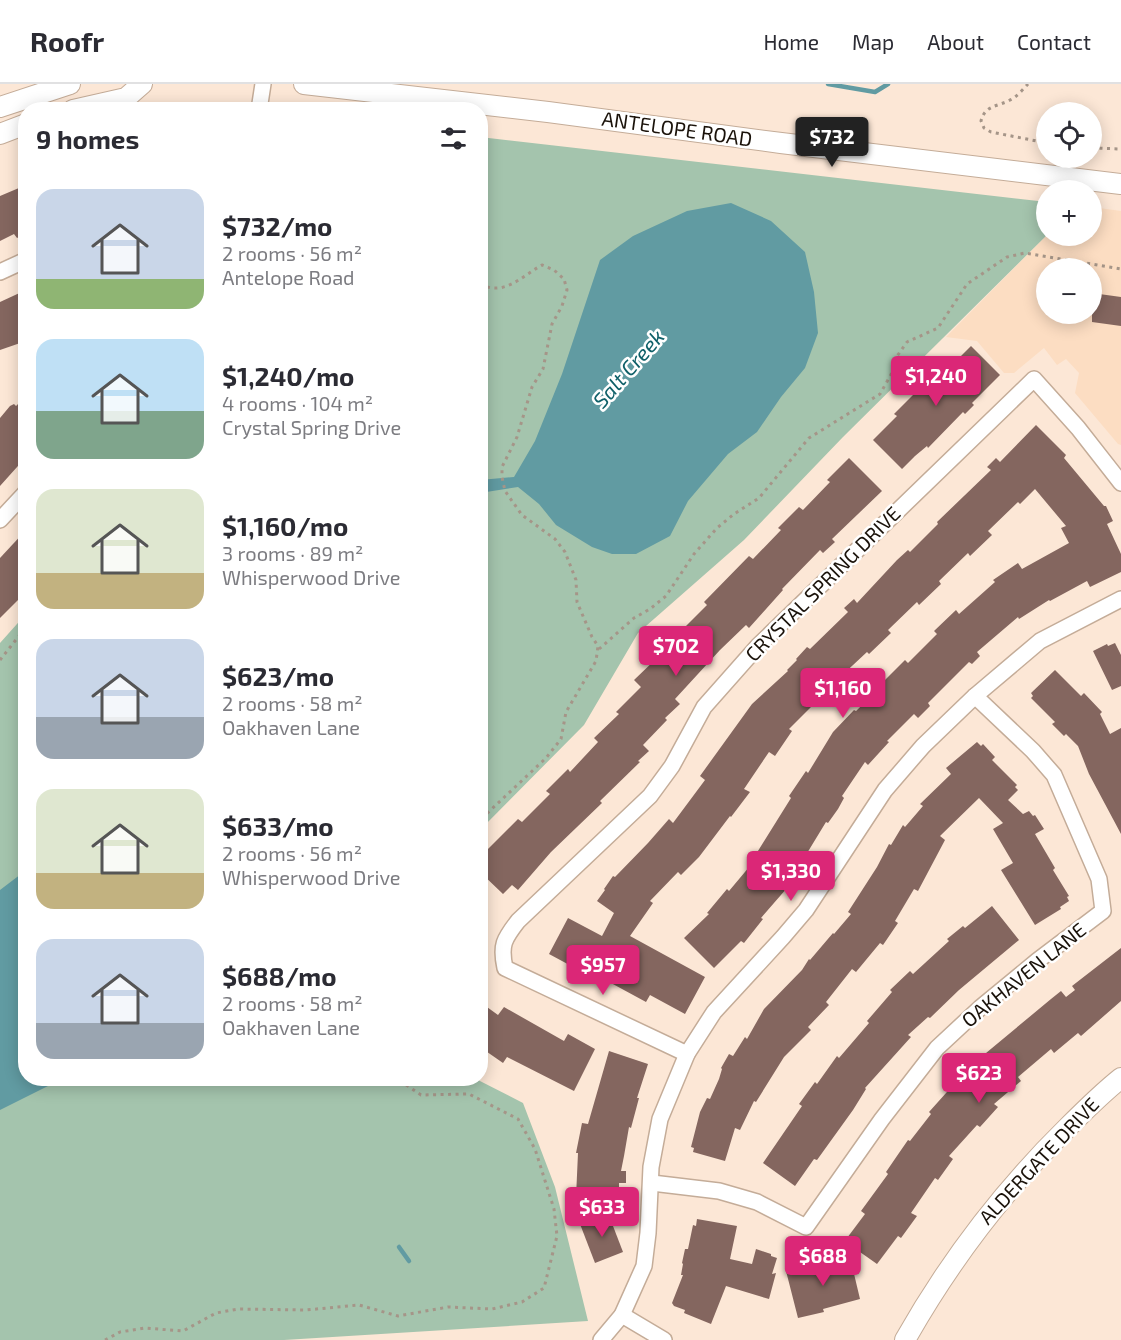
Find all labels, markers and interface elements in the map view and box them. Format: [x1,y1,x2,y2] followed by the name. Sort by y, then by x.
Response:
[30,24,104,58] text: Roofr
[763,29,819,54] text: Home
[852,29,894,54] text: Map
[927,29,984,54] text: About
[1017,29,1091,54] text: Contact
[1036,102,1102,324] map controls
[1036,102,1102,168] button: locate
[600,106,754,150] street label: ANTELOPE ROAD
[796,117,868,168] pin: $732
[437,122,470,155] icon: filters
[36,123,139,154] text: 9 homes
[809,124,855,148] text: $732
[1036,180,1102,246] button: +
[222,210,332,241] text: $732/mo
[84,213,156,285] icon: home
[222,241,362,265] text: 2 rooms · 56 m²
[1036,258,1102,324] button: −
[222,265,355,289] text: Antelope Road
[587,324,669,412] water label: Salt Creek
[887,356,985,407] pin: $1,240
[222,360,354,391] text: $1,240/mo
[84,363,156,435] icon: home
[905,363,967,387] text: $1,240
[222,391,373,415] text: 4 rooms · 104 m²
[222,415,401,439] text: Crystal Spring Drive
[740,501,905,666] street label: CRYSTAL SPRING DRIVE
[222,510,348,541] text: $1,160/mo
[84,513,156,585] icon: home
[222,541,363,565] text: 3 rooms · 89 m²
[222,565,401,589] text: Whisperwood Drive
[640,626,712,677] pin: $702
[653,633,699,657] text: $702
[222,660,334,691] text: $623/mo
[84,663,156,735] icon: home
[794,668,892,719] pin: $1,160
[814,675,872,699] text: $1,160
[222,691,363,715] text: 2 rooms · 58 m²
[222,715,360,739] text: Oakhaven Lane
[222,810,334,841] text: $633/mo
[84,813,156,885] icon: home
[222,841,362,865] text: 2 rooms · 56 m²
[742,851,840,902] pin: $1,330
[761,858,821,882] text: $1,330
[222,865,401,889] text: Whisperwood Drive
[957,917,1090,1032] street label: OAKHAVEN LANE
[567,945,639,996] pin: $957
[581,952,626,976] text: $957
[222,960,337,991] text: $688/mo
[84,963,156,1035] icon: home
[222,991,363,1015] text: 2 rooms · 58 m²
[222,1015,360,1039] text: Oakhaven Lane
[943,1053,1015,1104] pin: $623
[956,1060,1002,1084] text: $623
[973,1092,1103,1229] street label: ALDERGATE DRIVE
[566,1187,638,1238] pin: $633
[579,1194,625,1218] text: $633
[787,1236,859,1287] pin: $688
[799,1243,847,1267] text: $688

